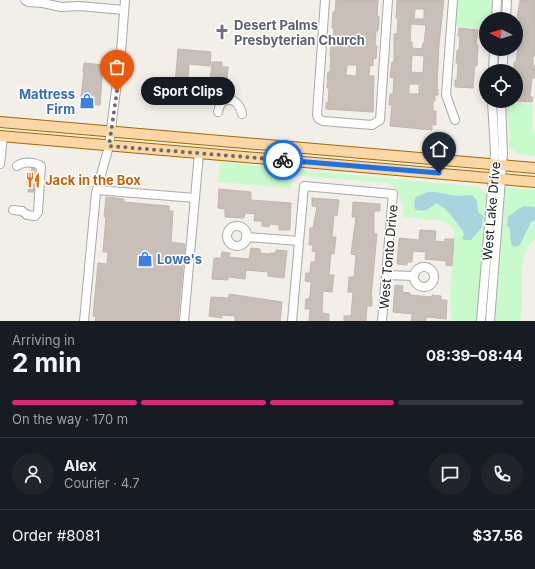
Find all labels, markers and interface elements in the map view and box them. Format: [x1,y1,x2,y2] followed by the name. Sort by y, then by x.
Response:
[479,12,523,56] north arrow
[479,12,523,108] map controls
[234,17,365,48] place label: Desert Palms Presbyterian Church
[213,23,231,41] church icon: Desert Palms Presbyterian Church
[100,50,134,91] pin
[106,56,128,78] icon: bag
[479,64,523,108] button: locate
[141,77,235,105] callout: Sport Clips
[153,83,223,99] text: Sport Clips
[19,86,75,117] place label: Mattress Firm
[78,92,96,110] shop icon: Mattress Firm
[422,132,456,173] pin
[428,138,450,160] icon: home
[263,140,303,180] courier
[272,149,294,171] icon: bike
[479,161,503,261] street label: West Lake Drive
[24,171,42,189] restaurant icon: Jack in the Box
[45,172,141,188] place label: Jack in the Box
[375,204,401,310] street label: West Tonto Drive
[136,250,154,268] shop icon: Lowe's
[157,251,202,267] place label: Lowe's
[12,332,75,348] text: Arriving in
[426,346,523,365] text: 08:39–08:44
[12,347,82,378] text: 2 min
[12,411,128,427] text: On the way · 170 m
[12,453,54,495] button: person
[429,453,471,495] button: chat
[481,453,523,495] button: phone
[64,456,97,475] text: Alex
[64,475,140,491] text: Courier · 4.7
[12,526,100,545] text: Order #8081
[472,526,523,545] text: $37.56

